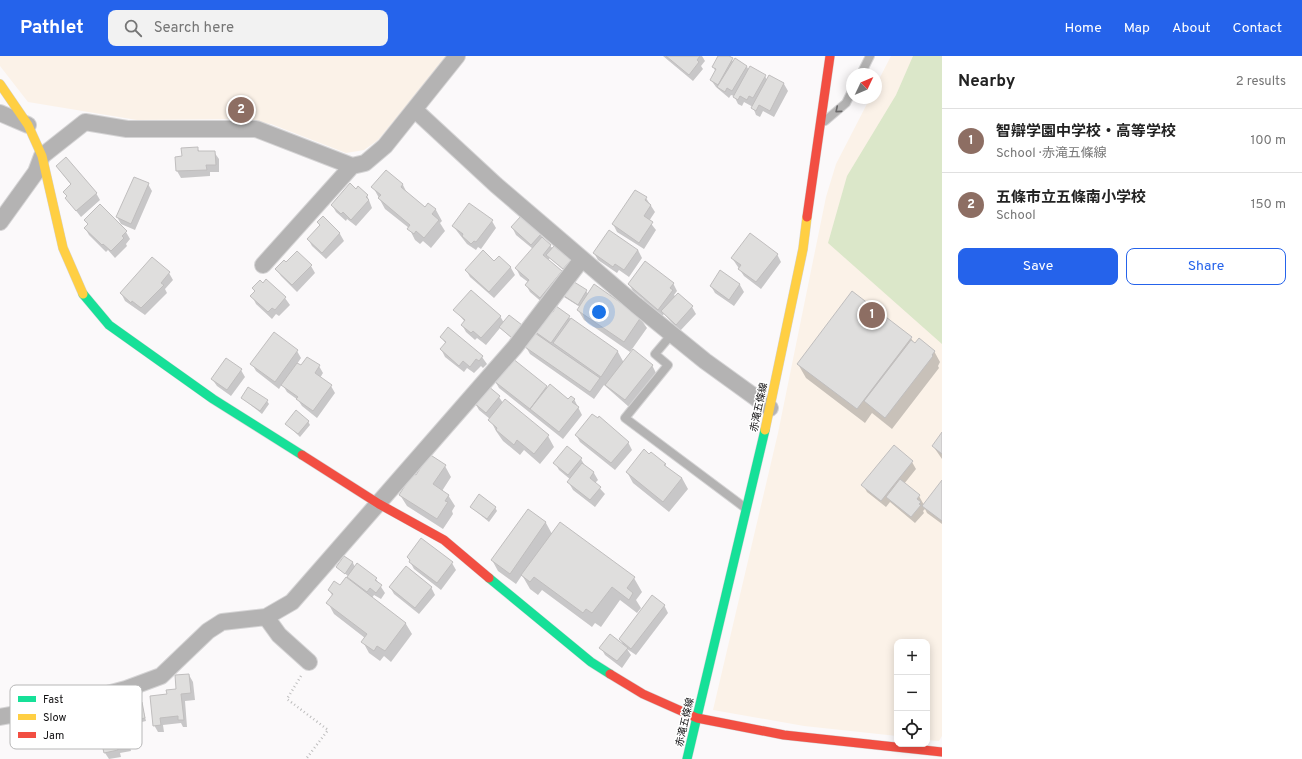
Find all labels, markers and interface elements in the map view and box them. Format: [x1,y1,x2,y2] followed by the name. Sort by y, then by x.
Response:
[108,10,388,46] search box
[20,16,84,40] text: Pathlet
[122,17,144,39] icon: search
[154,19,234,38] text: Search here
[1065,20,1102,37] text: Home
[1124,20,1150,37] text: Map
[1172,20,1211,37] text: About
[1233,20,1282,37] text: Contact
[846,68,882,104] north arrow
[958,71,1015,93] text: Nearby
[1236,74,1286,90] text: 2 results
[228,95,254,125] pin: 2
[835,105,842,112] one-way arrow
[996,123,1176,142] text: 智辯学園中学校・高等学校
[968,133,974,149] text: 1
[1250,133,1286,149] text: 100 m
[996,146,1107,162] text: School · 赤滝五條線
[996,189,1146,208] text: 五條市立五條南小学校
[967,197,975,213] text: 2
[1251,197,1286,213] text: 150 m
[996,208,1036,224] text: School
[958,248,1118,285] button: Save
[1126,248,1286,285] button: Share
[859,300,885,330] pin: 1
[589,302,609,322] your location
[748,382,771,433] street label: 赤滝五條線
[894,639,930,747] map controls
[894,639,930,675] button: +
[894,675,930,711] button: −
[10,685,142,749] legend
[43,693,63,707] text: Fast
[674,697,697,748] street label: 赤滝五條線
[43,711,66,725] text: Slow
[894,711,930,747] button: locate
[43,729,64,743] text: Jam

